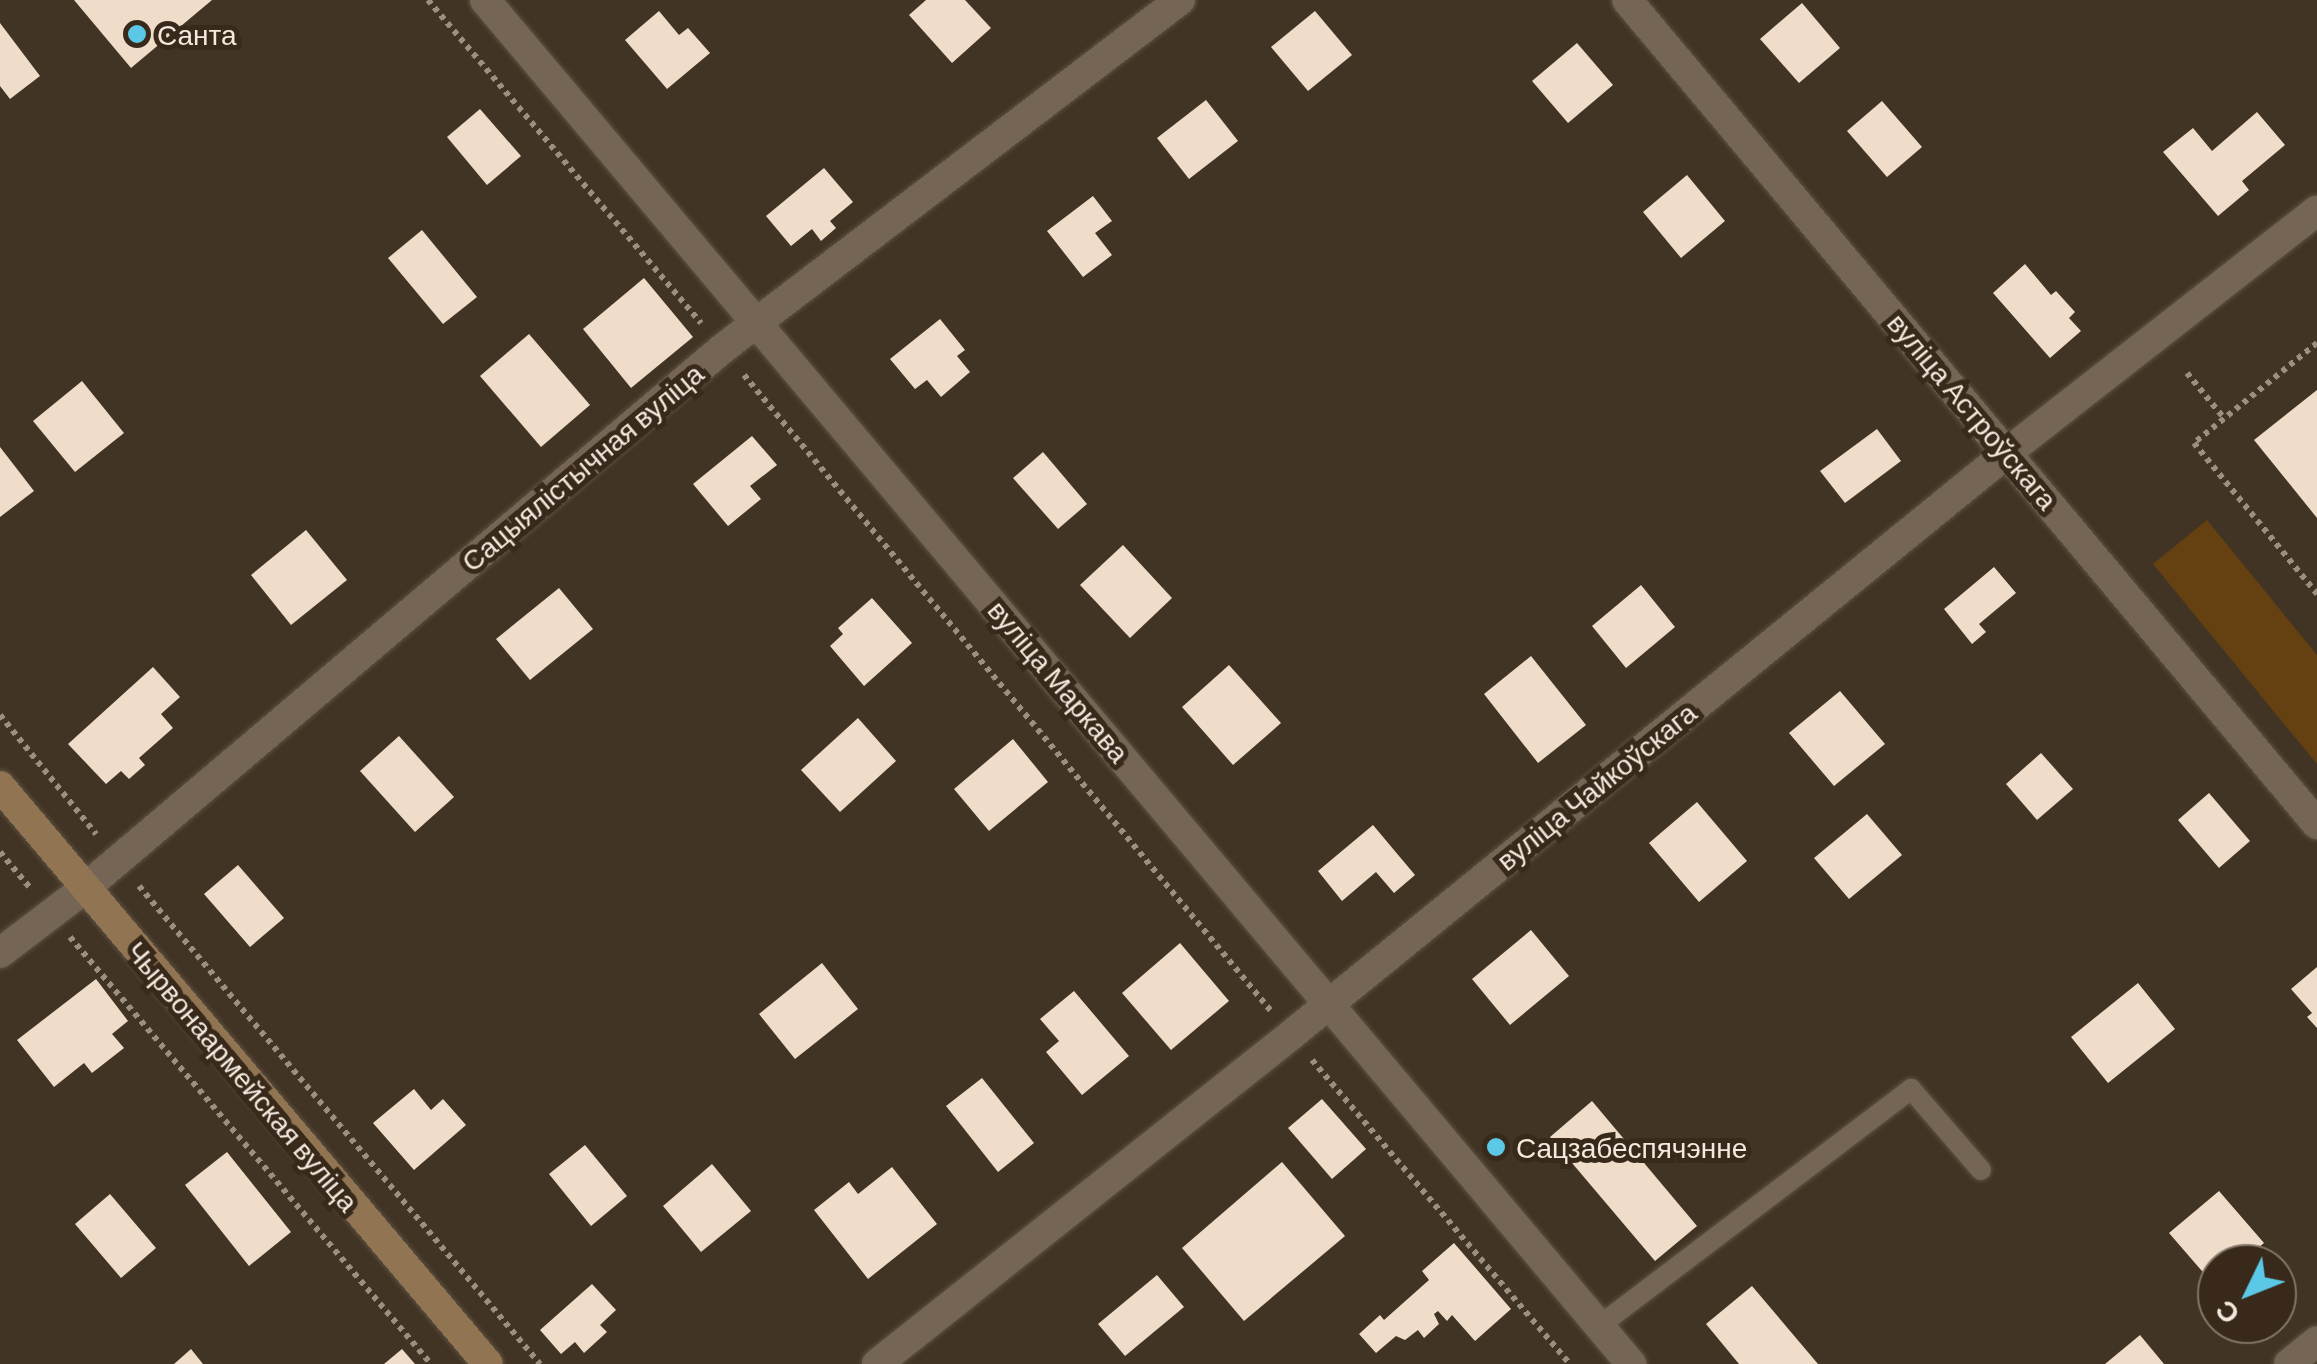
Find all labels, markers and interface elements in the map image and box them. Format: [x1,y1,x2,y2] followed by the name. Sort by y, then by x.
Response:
[157,17,237,51] place label: Санта
[126,23,148,45] marker: Санта
[1881,306,2065,516] street label: вуліца Астроўскага
[454,356,710,578] street label: Сацыялістычная вуліца
[982,593,1136,769] street label: вуліца Маркава
[1489,695,1703,877] street label: вуліца Чайкоўскага
[120,934,366,1218] street label: Чырвонаармейская вуліца
[1516,1130,1747,1164] place label: Сацзабеспячэнне
[1485,1136,1507,1158] marker: Сацзабеспячэнне
[2197,1244,2297,1344] north arrow
[2207,1294,2246,1332] text: С

